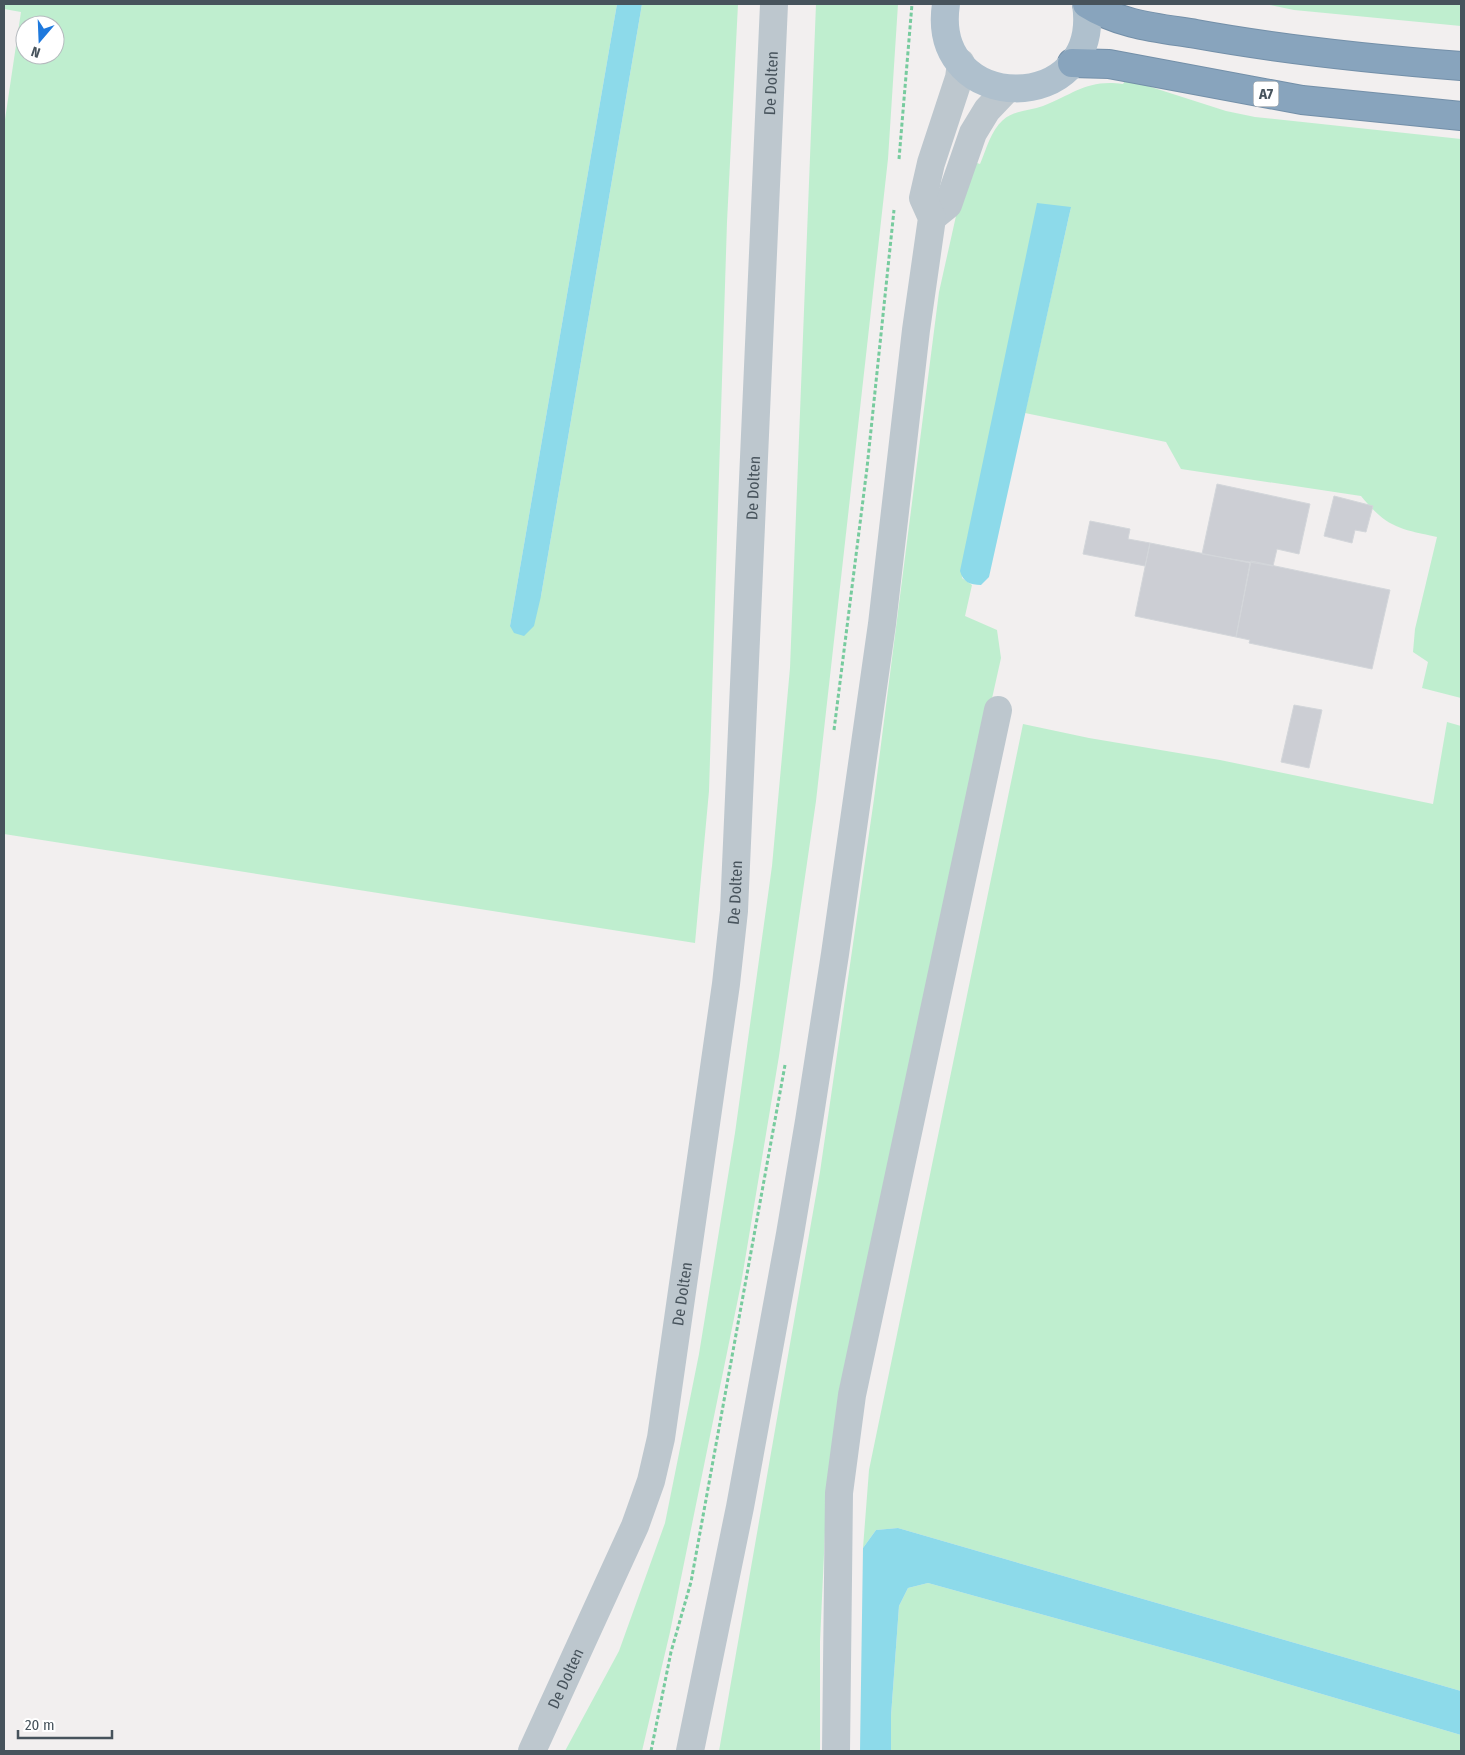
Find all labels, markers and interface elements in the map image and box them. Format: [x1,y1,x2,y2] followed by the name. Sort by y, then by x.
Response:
[15,15,65,65] north arrow
[29,42,43,61] text: N
[760,51,782,116] street label: De Dolten
[1254,82,1278,106] road number: A7
[742,455,764,520] street label: De Dolten
[724,860,746,926] street label: De Dolten
[668,1261,696,1327] street label: De Dolten
[544,1645,588,1712] street label: De Dolten
[18,1708,111,1740] scale bar
[25,1716,55,1734] text: 20 m

